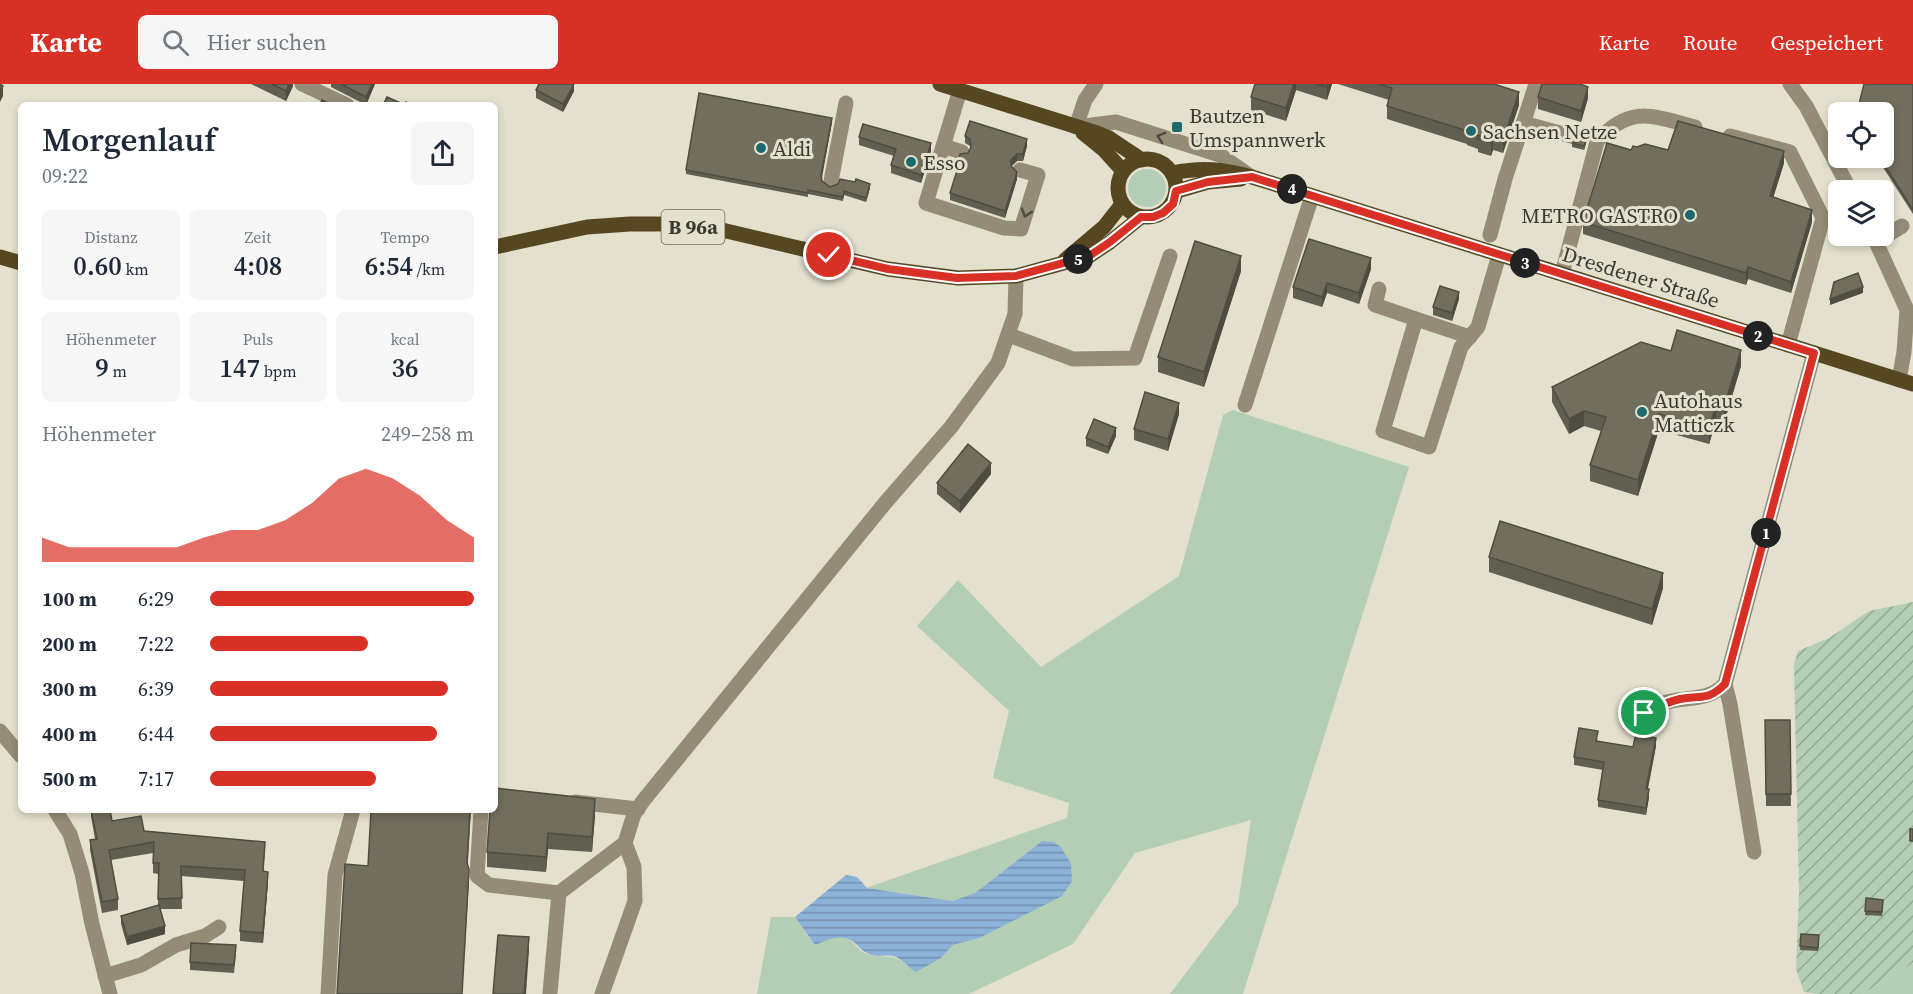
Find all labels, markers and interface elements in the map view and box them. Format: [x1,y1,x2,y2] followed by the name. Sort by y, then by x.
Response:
[138,15,558,69] search box
[30,23,102,61] text: Karte
[159,26,192,59] icon: search
[207,27,327,57] text: Hier suchen
[1599,28,1650,57] text: Karte
[1683,28,1737,57] text: Route
[1770,28,1883,57] text: Gespeichert
[1189,101,1326,154] place label: Bautzen Umspannwerk
[1828,102,1894,246] map controls
[1828,102,1894,168] button: locate
[42,117,216,162] text: Morgenlauf
[1483,117,1618,146] place label: Sachsen Netze
[1170,120,1184,134] marker: Bautzen Umspannwerk
[411,122,474,185] button: share
[1464,124,1478,138] marker: Sachsen Netze
[1157,131,1167,144] one-way arrow
[773,134,811,163] place label: Aldi
[754,141,768,155] marker: Aldi
[923,148,965,177] place label: Esso
[904,155,918,169] marker: Esso
[42,162,88,190] text: 09:22
[1277,174,1307,204] pin: 4
[1288,178,1296,200] text: 4
[1828,180,1894,246] button: layers
[1521,201,1678,230] place label: METRO GASTRO
[1021,207,1033,218] one-way arrow
[1683,208,1697,222] marker: METRO GASTRO
[662,210,724,244] road number: B 96a
[84,226,138,248] text: Distanz
[245,226,271,248] text: Zeit
[381,226,430,248] text: Tempo
[803,229,854,280] pin
[812,238,845,271] icon: check
[1559,239,1723,315] street label: Dresdener Straße
[1063,244,1093,274] pin: 5
[73,248,122,284] text: 0.60
[234,248,282,284] text: 4:08
[365,248,413,284] text: 6:54
[1074,248,1082,270] text: 5
[1510,248,1540,278] pin: 3
[1521,252,1529,274] text: 3
[122,258,149,280] text: km
[413,258,445,280] text: /km
[1743,321,1773,351] pin: 2
[1754,325,1762,347] text: 2
[65,328,157,350] text: Höhenmeter
[243,328,273,350] text: Puls
[390,328,420,350] text: kcal
[95,350,109,386] text: 9
[219,350,260,386] text: 147
[391,350,419,386] text: 36
[109,360,127,382] text: m
[260,360,297,382] text: bpm
[1654,386,1743,439] place label: Autohaus Matticzk
[1635,405,1649,419] marker: Autohaus Matticzk
[42,420,156,448] text: Höhenmeter
[381,420,474,448] text: 249–258 m
[1751,518,1781,548] pin: 1
[1762,522,1770,544] text: 1
[42,585,97,613] text: 100 m
[138,585,174,613] text: 6:29
[42,630,97,658] text: 200 m
[138,630,174,658] text: 7:22
[42,675,97,703] text: 300 m
[138,675,174,703] text: 6:39
[1618,687,1669,738] pin
[1627,696,1660,729] icon: arrive
[42,720,97,748] text: 400 m
[138,720,174,748] text: 6:44
[42,765,97,793] text: 500 m
[138,765,174,793] text: 7:17

